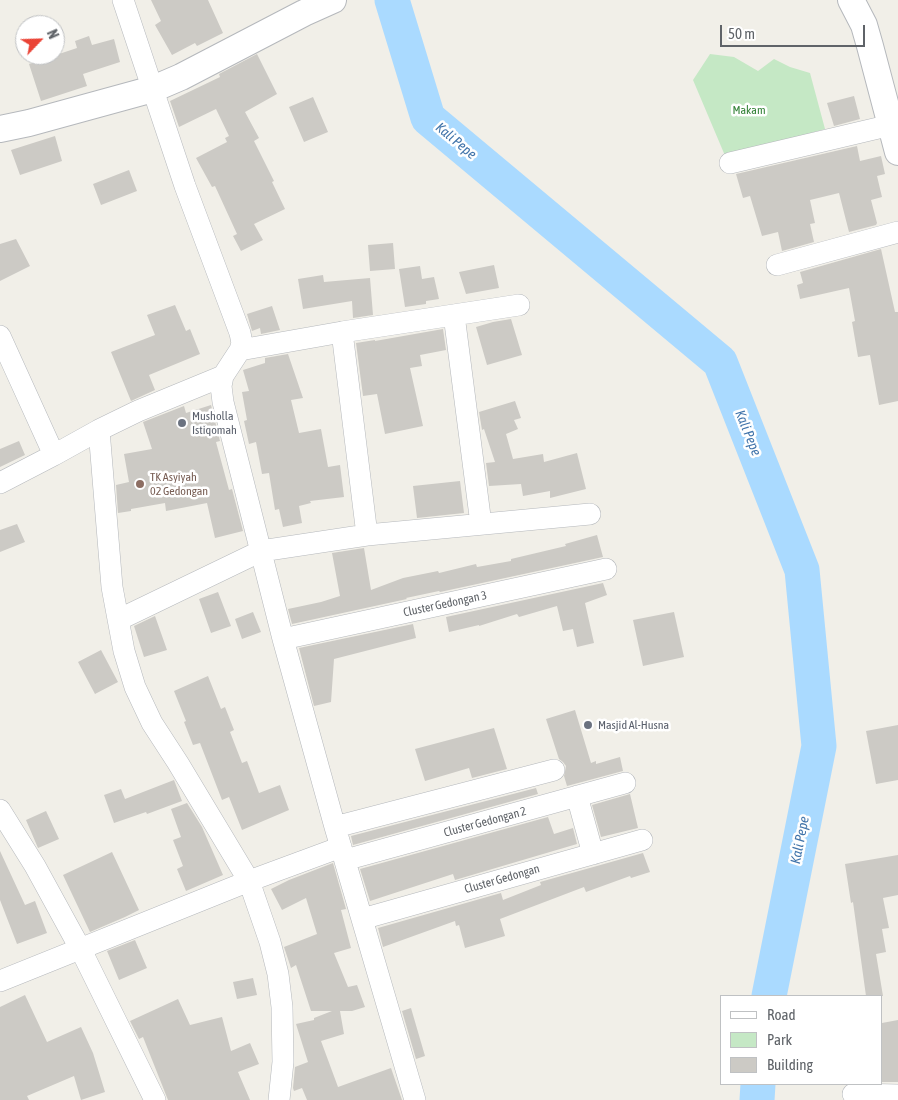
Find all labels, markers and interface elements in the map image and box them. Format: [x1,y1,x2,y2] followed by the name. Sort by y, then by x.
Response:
[15,15,65,65] north arrow
[723,15,868,47] scale bar
[728,25,755,42] text: 50 m
[44,27,62,41] text: N
[732,103,766,117] park label: Makam
[432,119,480,163] water label: Kali Pepe
[731,408,765,458] water label: Kali Pepe
[192,409,237,437] place label: Musholla Istiqomah
[176,417,188,429] marker: Musholla Istiqomah
[150,470,208,498] place label: TK Asyiyah 02 Gedongan
[134,478,146,490] marker: TK Asyiyah 02 Gedongan
[402,588,488,620] street label: Cluster Gedongan 3
[598,718,669,732] place label: Masjid Al-Husna
[582,719,594,731] marker: Masjid Al-Husna
[442,804,528,840] street label: Cluster Gedongan 2
[787,815,813,865] water label: Kali Pepe
[463,861,541,897] street label: Cluster Gedongan
[720,995,883,1085] legend
[767,1006,796,1023] text: Road
[767,1031,792,1048] text: Park
[767,1056,813,1073] text: Building

